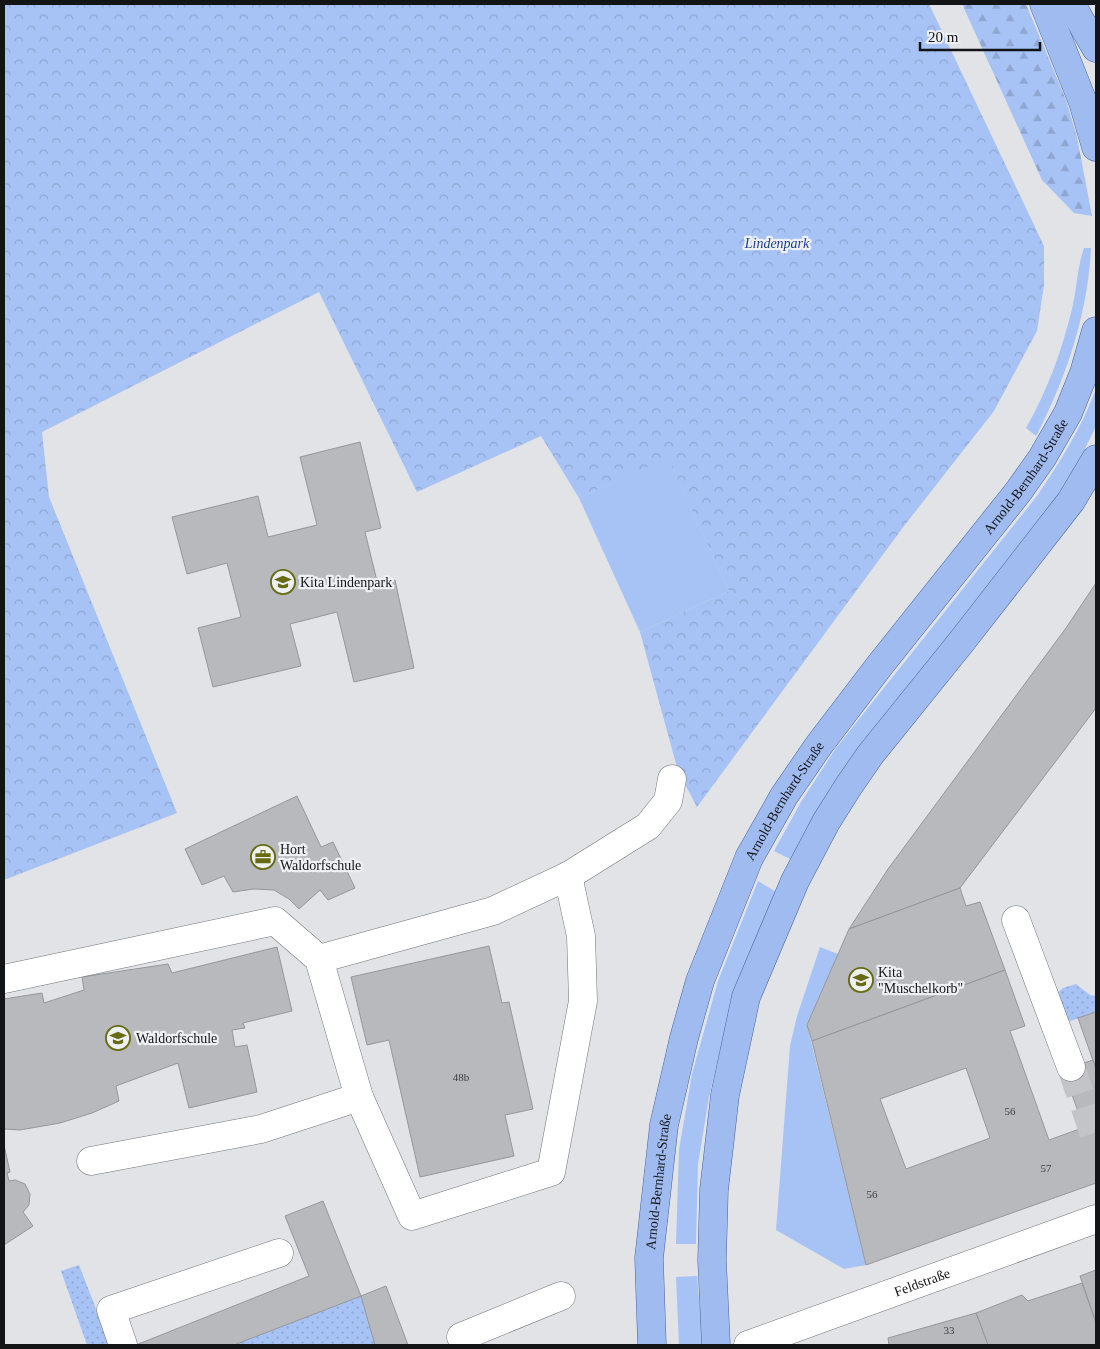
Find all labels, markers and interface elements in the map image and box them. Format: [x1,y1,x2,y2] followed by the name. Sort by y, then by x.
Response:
[920,20,1040,52] scale bar
[928,29,959,45] text: 20 m
[744,236,810,251] park label: Lindenpark
[980,416,1071,537] street label: Arnold-Bernhard-Straße
[270,569,296,595] school or university icon: Kita Lindenpark
[300,575,392,590] place label: Kita Lindenpark
[742,739,827,863] street label: Arnold-Bernhard-Straße
[280,842,361,873] place label: Hort Waldorfschule
[250,844,276,870] office icon: Hort Waldorfschule
[878,965,963,996] place label: Kita "Muschelkorb"
[848,967,874,993] school or university icon: Kita "Muschelkorb"
[105,1025,131,1051] school or university icon: Waldorfschule
[136,1031,217,1046] place label: Waldorfschule
[453,1071,470,1083] house number: 48b
[1005,1105,1016,1117] house number: 56
[642,1112,674,1250] street label: Arnold-Bernhard-Straße
[1041,1162,1052,1174] house number: 57
[867,1188,878,1200] house number: 56
[892,1265,952,1299] street label: Feldstraße
[944,1324,955,1336] house number: 33

